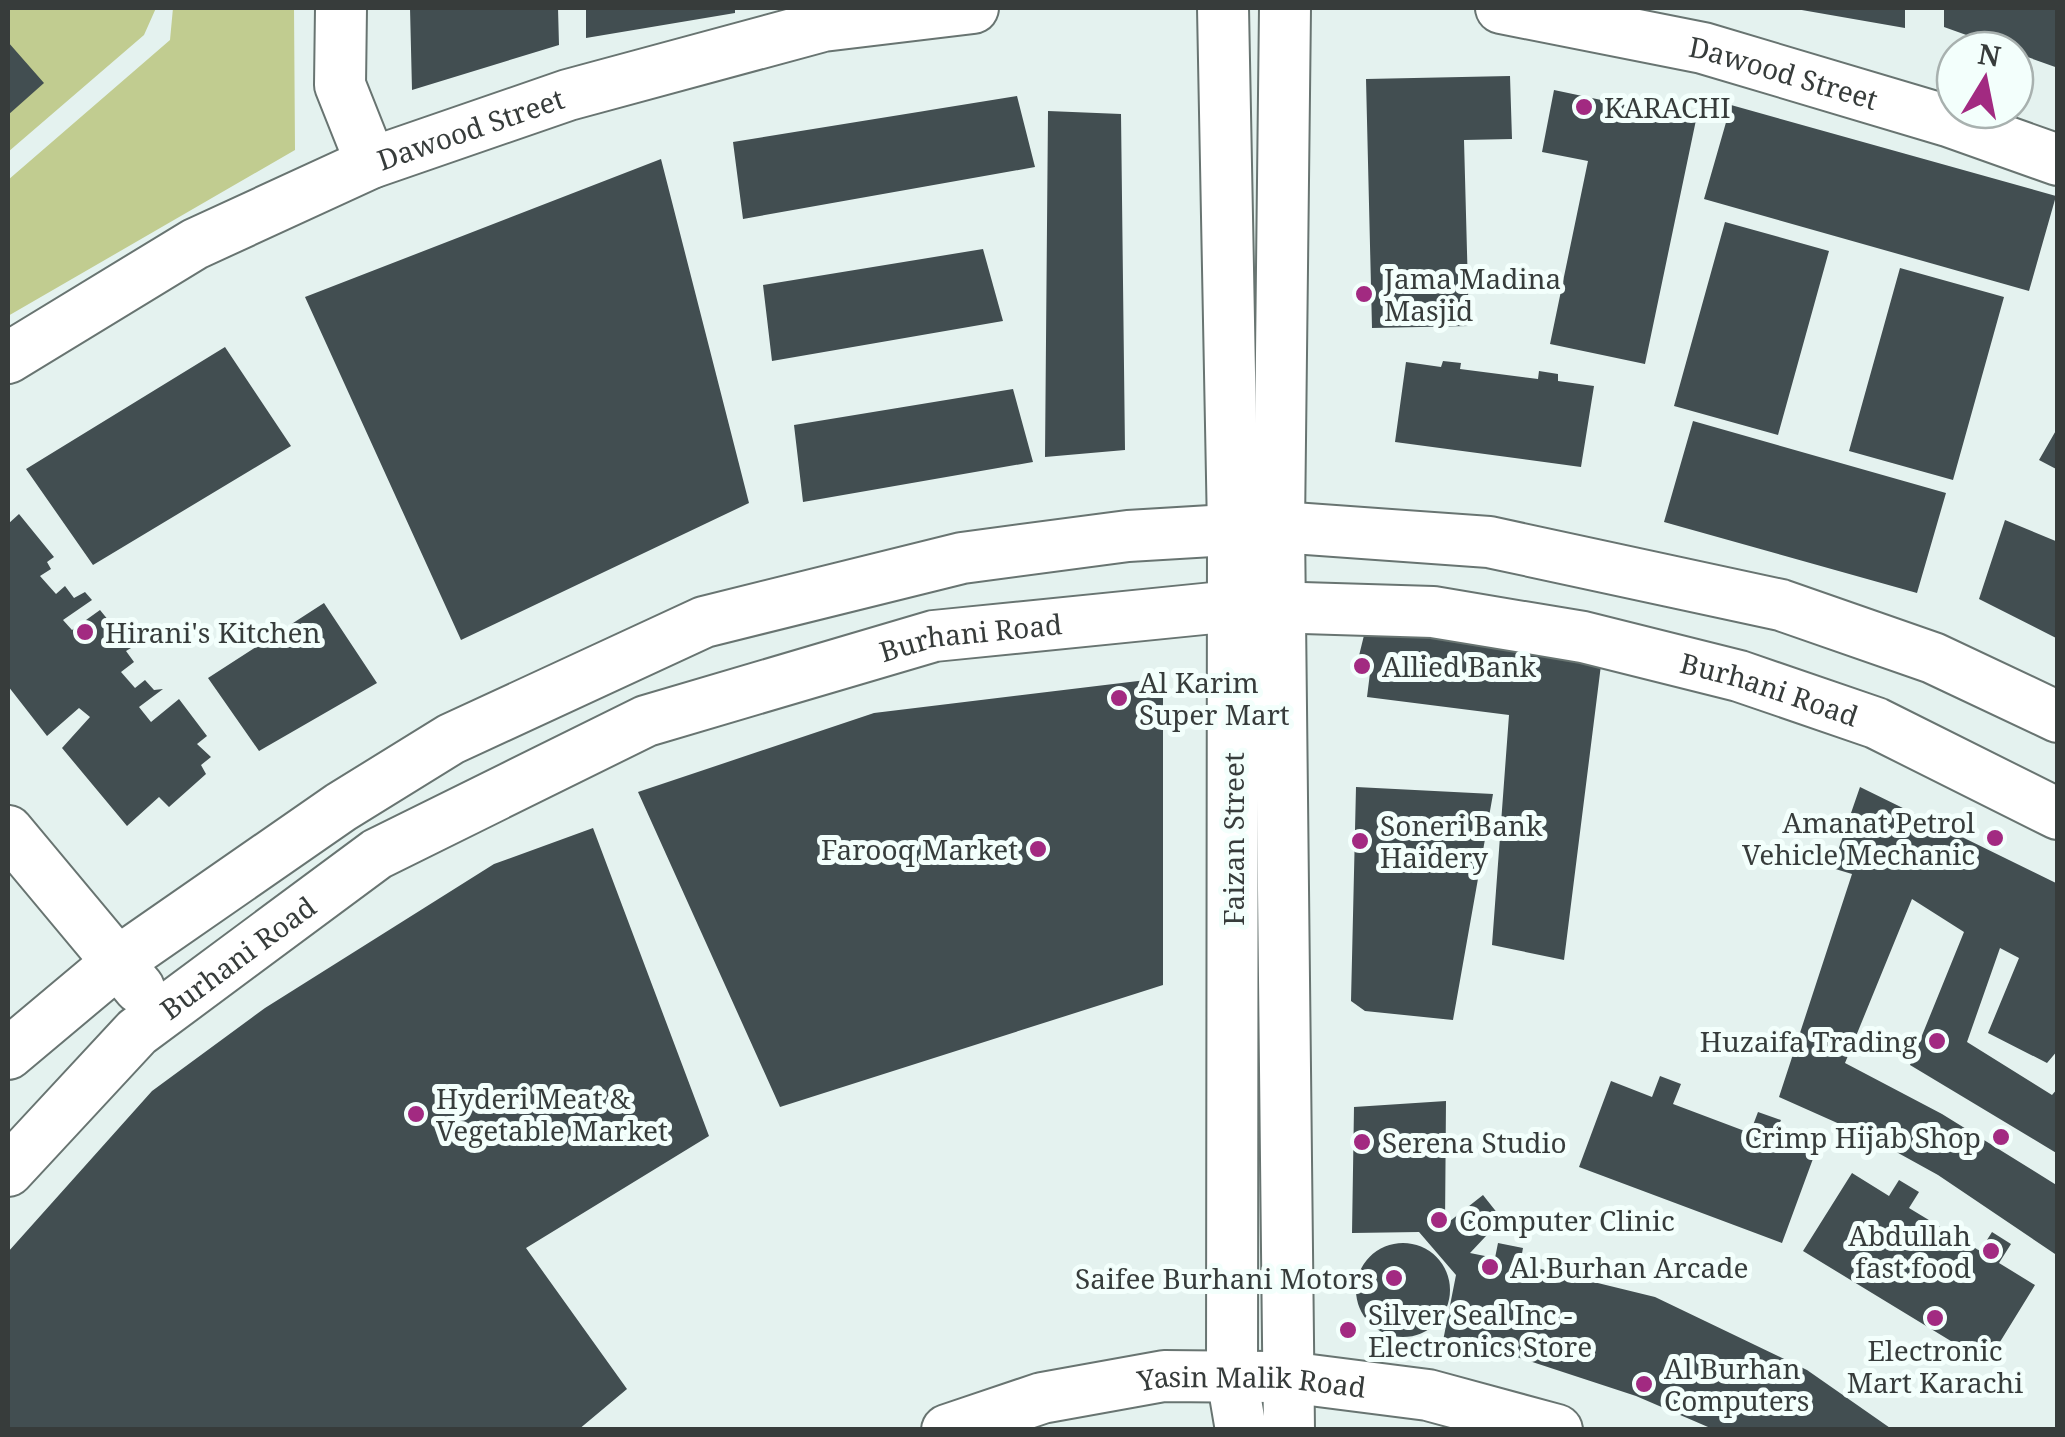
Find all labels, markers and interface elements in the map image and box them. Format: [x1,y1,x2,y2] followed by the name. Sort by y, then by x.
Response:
[1686,27,1883,118] street label: Dawood Street
[1935,30,2035,130] north arrow
[1975,34,2004,75] text: N
[372,79,569,178] street label: Dawood Street
[1604,88,1731,126] place label: KARACHI
[1573,96,1595,118] marker: KARACHI
[1383,259,1561,329] place label: Jama Madina Masjid
[1353,283,1375,305] marker: Jama Madina Masjid
[875,604,1064,670] street label: Burhani Road
[105,613,321,651] place label: Hirani's Kitchen
[74,621,96,643] marker: Hirani's Kitchen
[1677,643,1863,735] street label: Burhani Road
[1382,647,1537,685] place label: Allied Bank
[1351,655,1373,677] marker: Allied Bank
[1139,663,1290,733] place label: Al Karim Super Mart
[1108,687,1130,709] marker: Al Karim Super Mart
[1214,752,1252,926] street label: Faizan Street
[1742,803,1975,873] place label: Amanat Petrol Vehicle Mechanic
[1380,806,1543,876] place label: Soneri Bank Haidery
[1984,827,2006,849] marker: Amanat Petrol Vehicle Mechanic
[821,830,1018,868] place label: Farooq Market
[1349,830,1371,852] marker: Soneri Bank Haidery
[1027,838,1049,860] marker: Farooq Market
[152,887,323,1028] street label: Burhani Road
[1700,1022,1917,1060] place label: Huzaifa Trading
[1926,1030,1948,1052] marker: Huzaifa Trading
[436,1079,668,1149] place label: Hyderi Meat & Vegetable Market
[405,1103,427,1125] marker: Hyderi Meat & Vegetable Market
[1745,1118,1981,1156] place label: Crimp Hijab Shop
[1382,1123,1567,1161] place label: Serena Studio
[1990,1126,2012,1148] marker: Crimp Hijab Shop
[1351,1131,1373,1153] marker: Serena Studio
[1459,1201,1675,1239] place label: Computer Clinic
[1428,1209,1450,1231] marker: Computer Clinic
[1848,1216,1971,1286] place label: Abdullah fast food
[1980,1240,2002,1262] marker: Abdullah fast food
[1510,1248,1749,1286] place label: Al Burhan Arcade
[1479,1256,1501,1278] marker: Al Burhan Arcade
[1075,1259,1374,1297] place label: Saifee Burhani Motors
[1383,1267,1405,1289] marker: Saifee Burhani Motors
[1368,1295,1592,1365] place label: Silver Seal Inc - Electronics Store
[1924,1307,1946,1329] marker: Electronic Mart Karachi
[1337,1319,1359,1341] marker: Silver Seal Inc - Electronics Store
[1847,1331,2023,1401] place label: Electronic Mart Karachi
[1664,1349,1809,1419] place label: Al Burhan Computers
[1133,1356,1368,1406] street label: Yasin Malik Road
[1633,1373,1655,1395] marker: Al Burhan Computers

